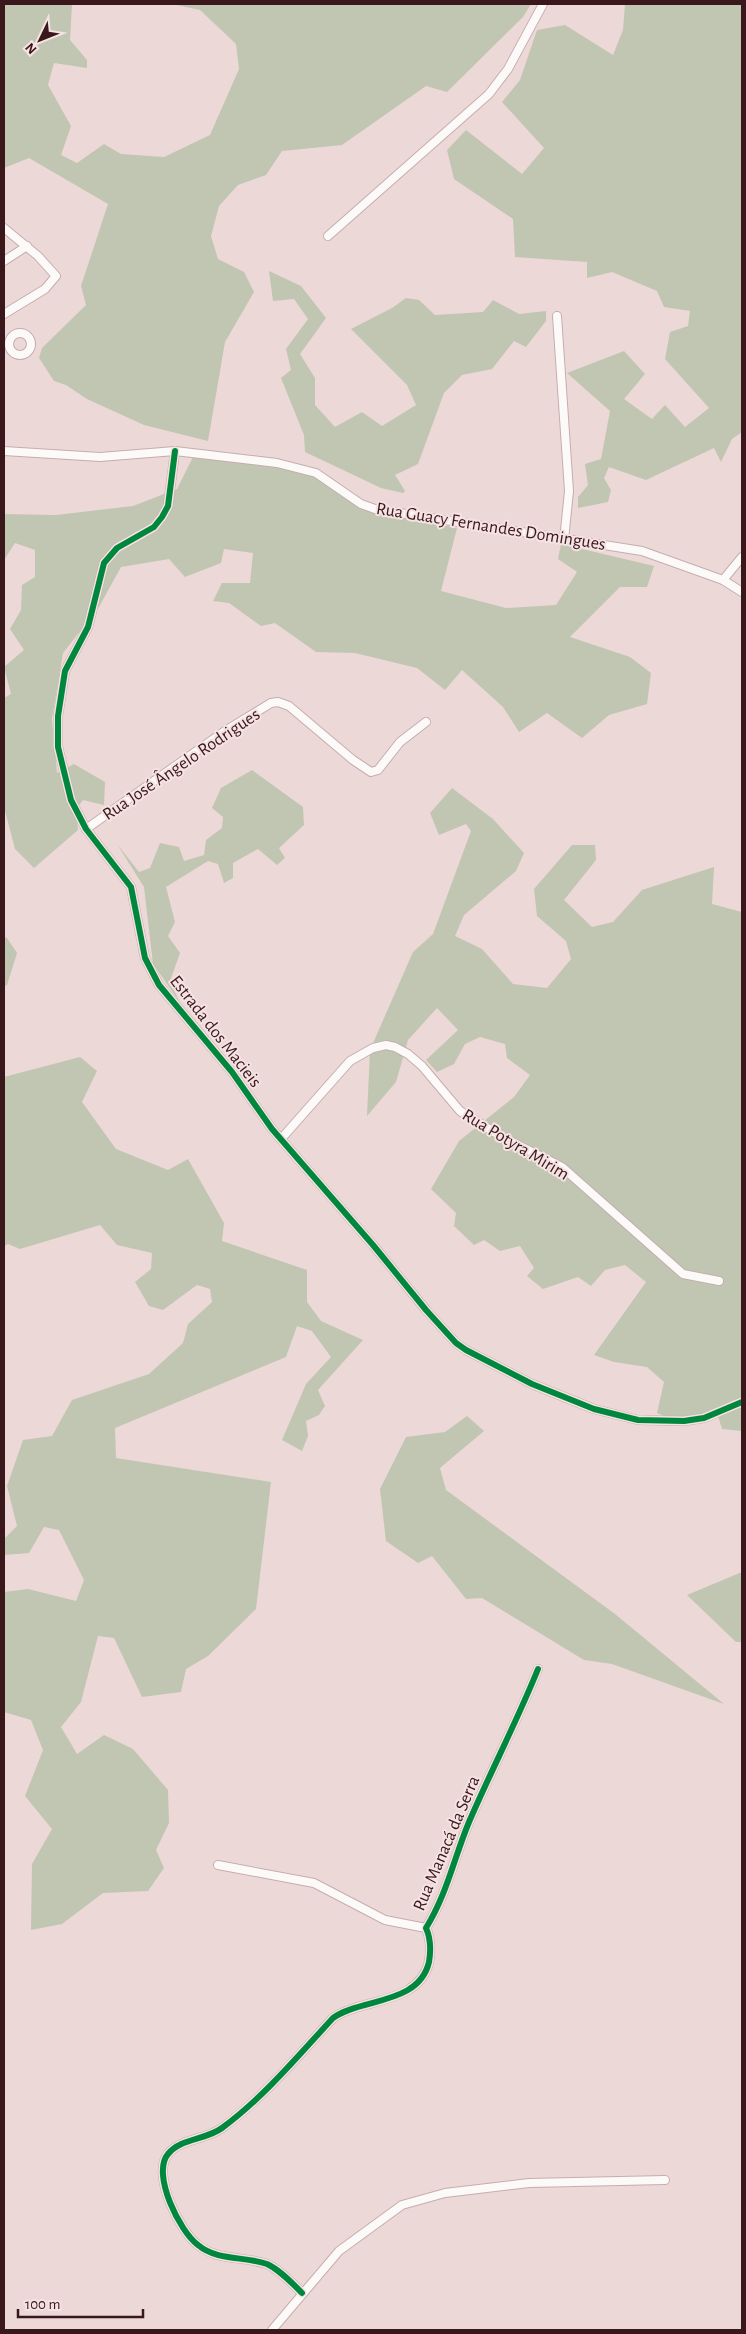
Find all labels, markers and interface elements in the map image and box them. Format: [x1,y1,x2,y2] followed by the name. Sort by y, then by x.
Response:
[15,15,65,65] north arrow
[23,40,40,57] text: N
[375,500,607,554] street label: Rua Guacy Fernandes Domingues
[98,703,263,824] street label: Rua José Ângelo Rodrigues
[166,972,264,1091] street label: Estrada dos Macieis
[459,1106,572,1184] street label: Rua Potyra Mirim
[410,1773,483,1914] street label: Rua Manacá da Serra
[18,2286,142,2318] scale bar
[25,2297,60,2312] text: 100 m

